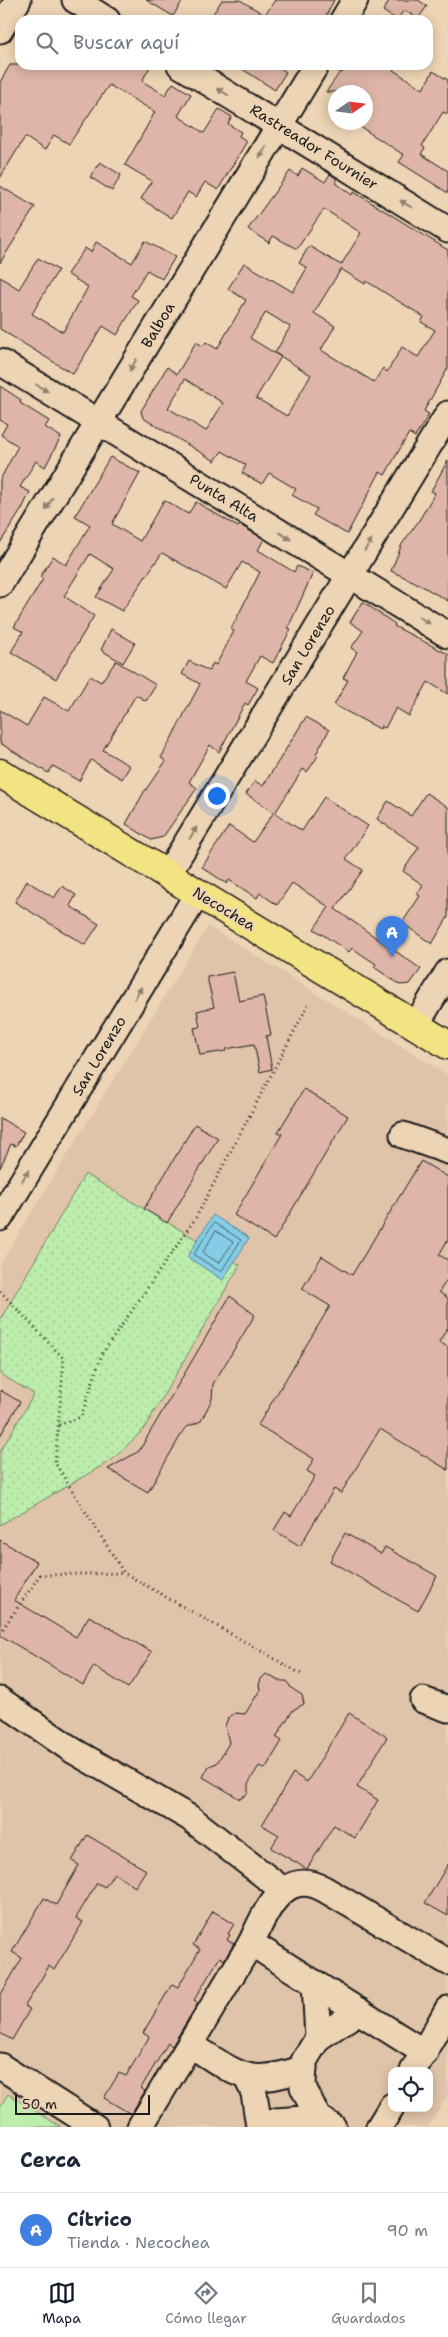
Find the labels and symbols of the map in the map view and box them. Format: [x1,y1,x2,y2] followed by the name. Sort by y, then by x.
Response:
[328,85,373,130] north arrow
[217,87,230,96] one-way arrow
[246,99,382,195] street label: Rastreador Fournier
[259,145,268,158] one-way arrow
[400,200,413,209] one-way arrow
[137,298,180,351] street label: Balboa
[129,359,138,372] one-way arrow
[35,383,48,392] one-way arrow
[186,469,263,527] street label: Punta Alta
[44,497,53,510] one-way arrow
[279,531,292,540] one-way arrow
[364,538,373,551] one-way arrow
[276,601,340,689] street label: San Lorenzo
[417,616,430,625] one-way arrow
[204,783,230,809] your location
[188,827,197,840] one-way arrow
[189,882,260,936] street label: Necochea
[376,916,408,957] pin: A
[133,986,142,999] one-way arrow
[67,1012,131,1100] street label: San Lorenzo
[21,1169,30,1182] one-way arrow
[15,2092,150,2115] scale bar

